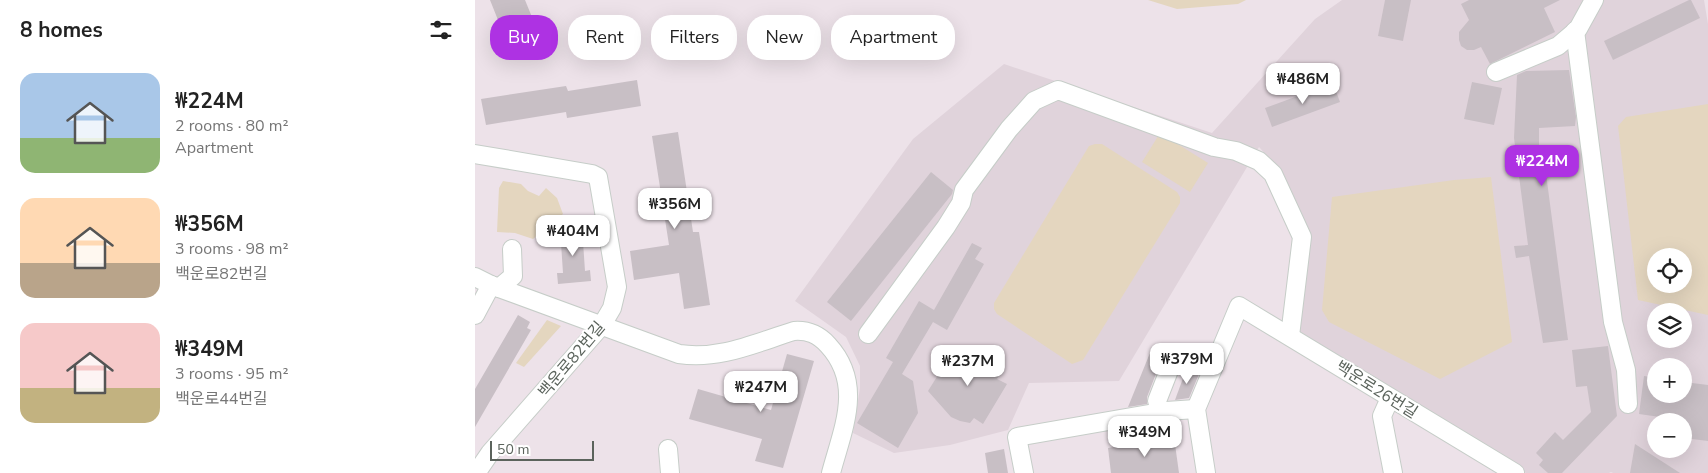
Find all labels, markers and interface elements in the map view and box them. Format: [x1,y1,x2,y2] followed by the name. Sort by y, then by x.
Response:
[490,15,558,60] chip: Buy
[568,15,641,60] chip: Rent
[651,15,737,60] chip: Filters
[747,15,821,60] chip: New
[831,15,955,60] chip: Apartment
[20,16,103,44] text: 8 homes
[427,16,455,44] icon: filters
[1268,62,1338,105] pin: ₩486M
[1277,68,1329,90] text: ₩486M
[175,87,244,115] text: ₩224M
[60,93,120,153] icon: home
[175,115,288,137] text: 2 rooms · 80 m²
[175,137,253,159] text: Apartment
[1507,144,1577,187] pin: ₩224M
[1516,150,1568,172] text: ₩224M
[640,188,710,230] pin: ₩356M
[649,193,701,215] text: ₩356M
[175,210,244,238] text: ₩356M
[538,214,608,257] pin: ₩404M
[60,218,120,278] icon: home
[547,220,599,242] text: ₩404M
[175,238,288,260] text: 3 rooms · 98 m²
[1647,248,1692,458] map controls
[1647,248,1692,293] button: locate
[175,263,268,285] text: 백운로82번길
[1647,303,1692,348] button: layers
[534,317,610,402] street label: 백운로82번길
[175,335,244,363] text: ₩349M
[1152,342,1222,385] pin: ₩379M
[60,343,120,403] icon: home
[933,344,1003,387] pin: ₩237M
[1161,348,1213,370] text: ₩379M
[942,350,994,372] text: ₩237M
[1331,356,1422,424] street label: 백운로26번길
[1647,358,1692,403] button: +
[175,363,288,385] text: 3 rooms · 95 m²
[726,370,796,413] pin: ₩247M
[735,376,787,398] text: ₩247M
[175,388,268,410] text: 백운로44번길
[1647,413,1692,458] button: −
[1110,416,1180,458] pin: ₩349M
[1119,421,1171,443] text: ₩349M
[490,438,594,461] scale bar
[497,440,529,459] text: 50 m

